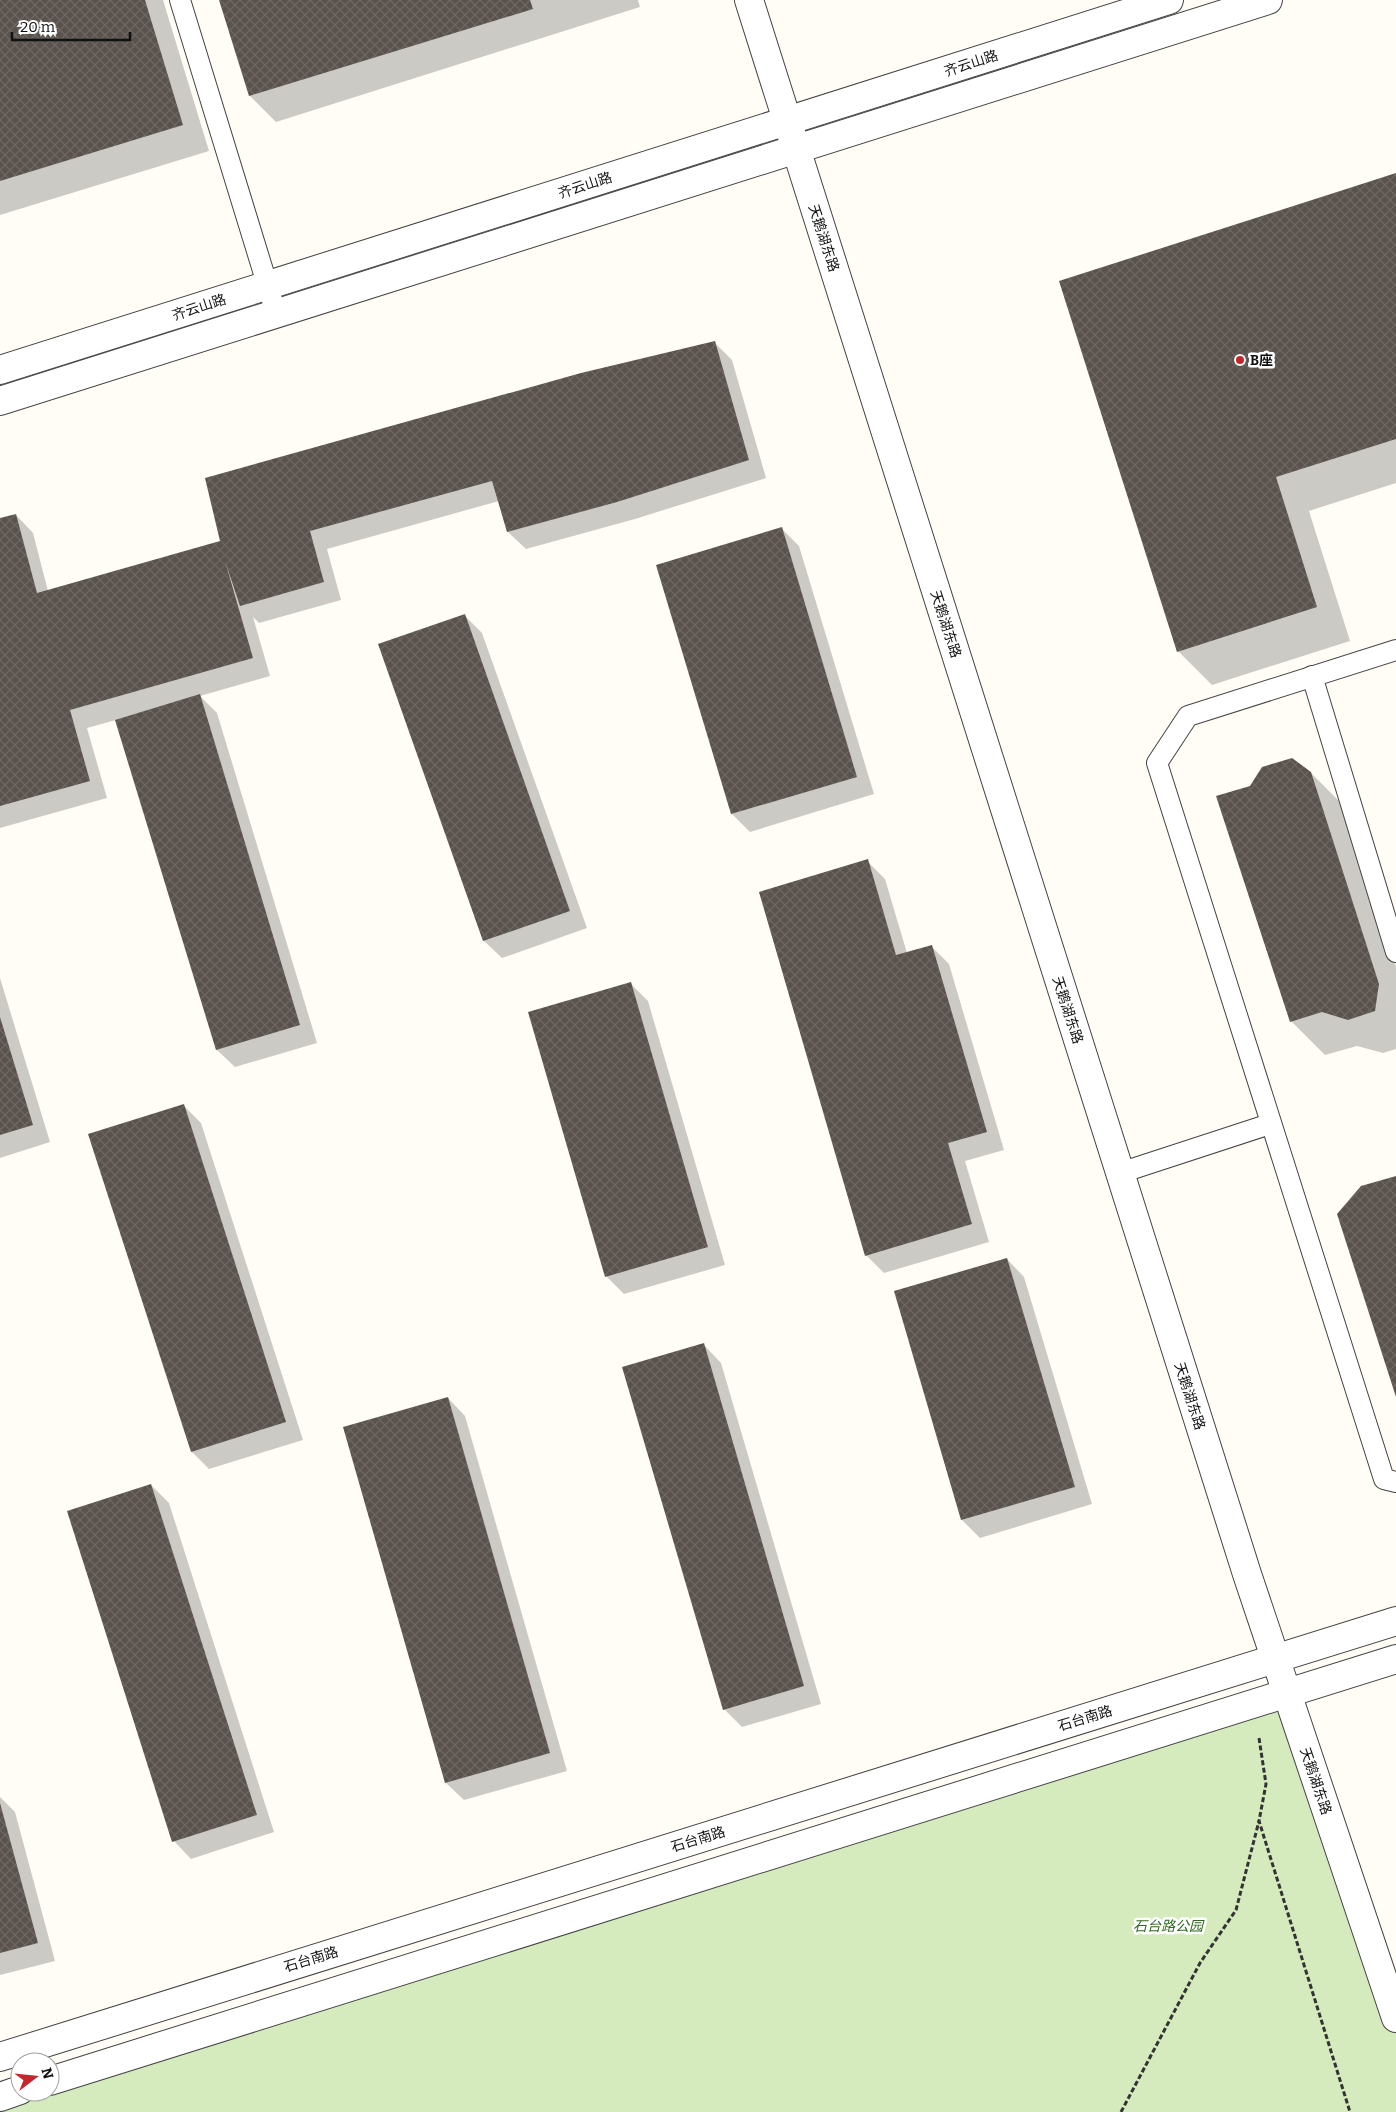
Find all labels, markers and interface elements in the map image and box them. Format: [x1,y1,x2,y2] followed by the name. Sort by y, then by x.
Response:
[12,10,130,42] scale bar
[20,18,56,36] text: 20 m
[942,47,1000,80] street label: 齐云山路
[556,169,614,202] street label: 齐云山路
[805,202,842,274] street label: 天鹅湖东路
[170,291,228,324] street label: 齐云山路
[1250,352,1273,369] place label: B座
[1234,354,1246,366] marker: B座
[927,588,964,660] street label: 天鹅湖东路
[1049,974,1086,1046] street label: 天鹅湖东路
[1171,1360,1208,1432] street label: 天鹅湖东路
[1056,1702,1114,1735] street label: 石台南路
[1296,1745,1335,1817] street label: 天鹅湖东路
[669,1823,727,1856] street label: 石台南路
[1133,1918,1205,1935] park label: 石台路公园
[282,1943,340,1976] street label: 石台南路
[10,2052,60,2102] north arrow
[37,2066,57,2081] text: N

